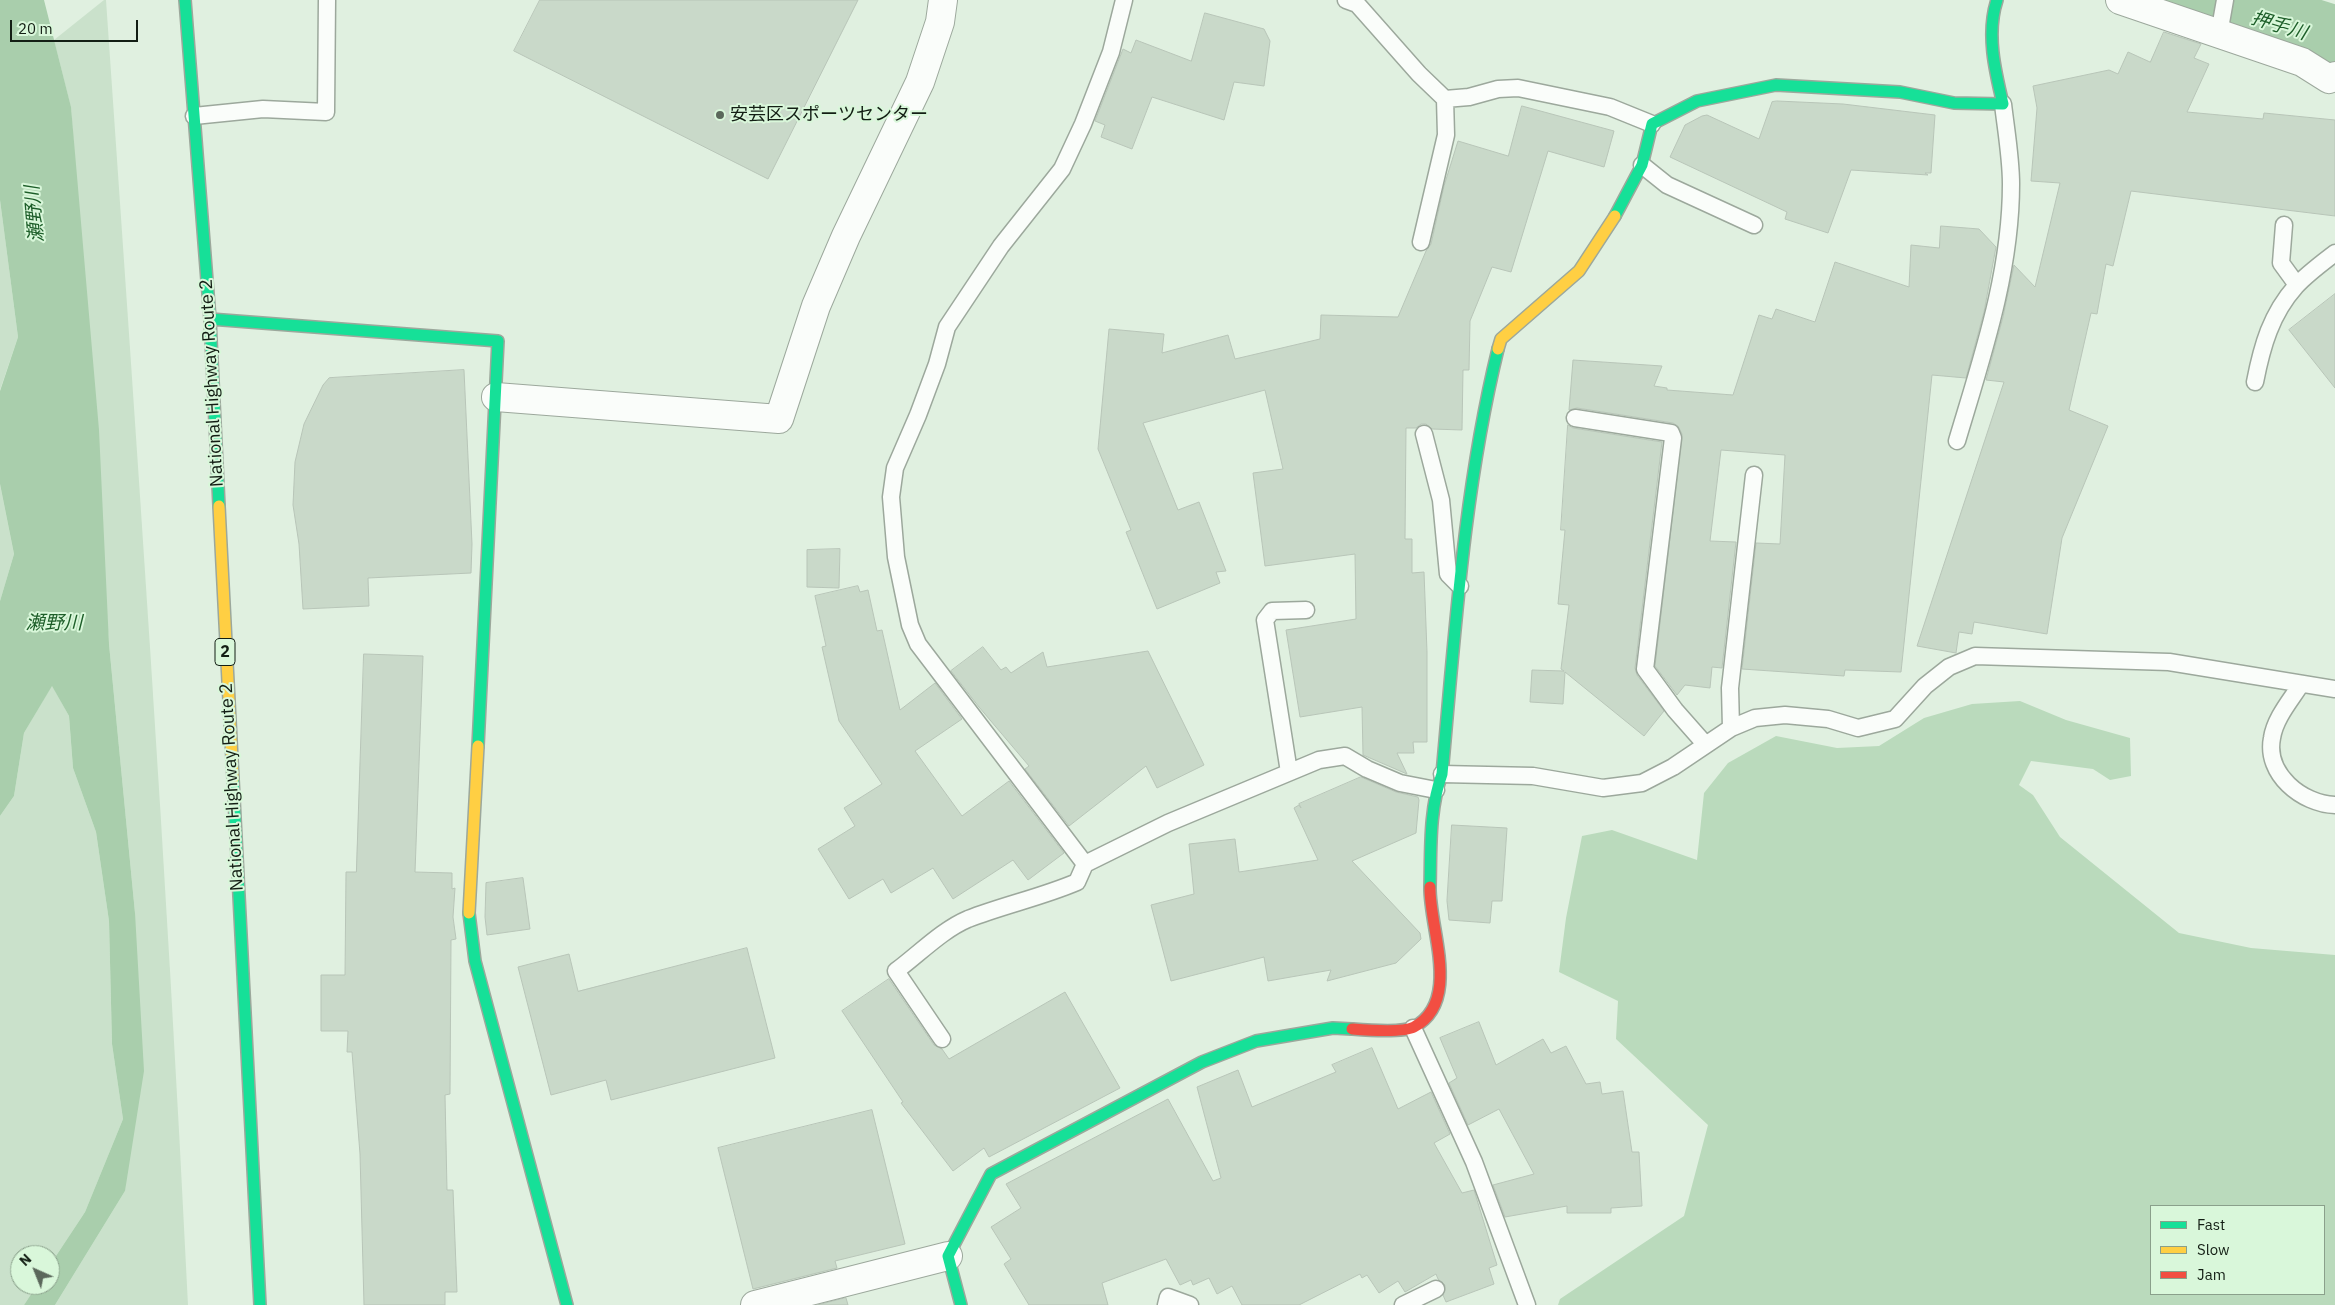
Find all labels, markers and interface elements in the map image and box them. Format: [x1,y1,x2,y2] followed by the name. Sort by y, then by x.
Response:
[2248,7,2310,45] water label: 押手川
[12,10,140,42] scale bar
[18,19,53,38] text: 20 m
[730,104,928,126] place label: 安芸区スポーツセンター
[714,109,726,121] marker: 安芸区スポーツセンター
[21,185,49,243] water label: 瀬野川
[196,278,228,488] street label: National Highway Route 2
[26,613,82,635] water label: 瀬野川
[215,638,235,666] road number: 2
[216,682,248,892] street label: National Highway Route 2
[2150,1205,2325,1295] legend
[2197,1215,2225,1234] text: Fast
[2197,1240,2230,1259] text: Slow
[10,1245,60,1295] north arrow
[15,1250,35,1270] text: N
[2197,1265,2226,1284] text: Jam

